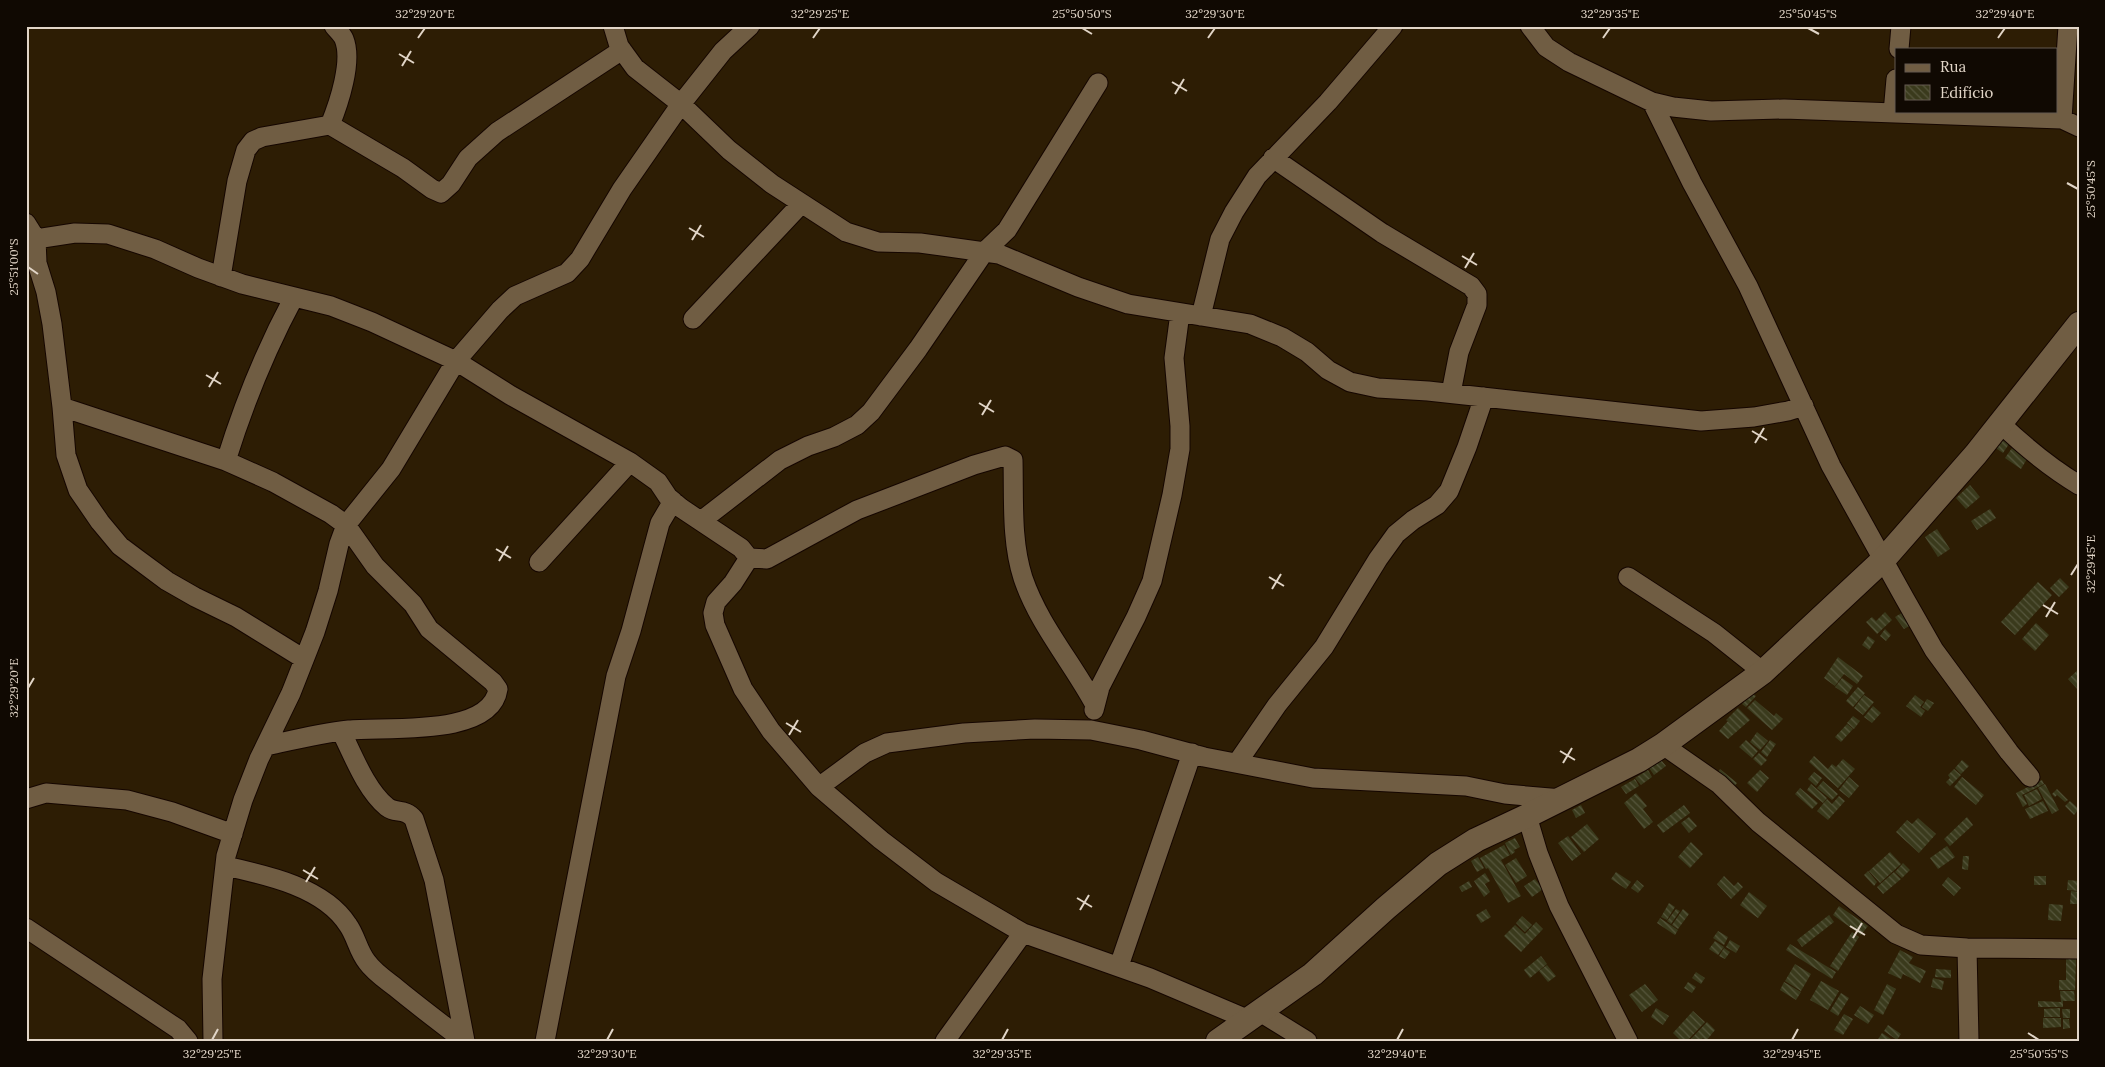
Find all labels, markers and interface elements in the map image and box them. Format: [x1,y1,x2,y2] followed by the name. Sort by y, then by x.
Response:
[395,6,455,21] text: 32°29'20"E
[791,6,849,21] text: 32°29'25"E
[1052,6,1112,21] text: 25°50'50"S
[1185,6,1245,21] text: 32°29'30"E
[1581,6,1639,21] text: 32°29'35"E
[1779,6,1837,21] text: 25°50'45"S
[1976,6,2034,21] text: 32°29'40"E
[1895,48,2058,112] legend
[1940,57,1966,76] text: Rua
[1940,83,1993,102] text: Edifício
[2083,160,2098,218] text: 25°50'45"S
[6,238,21,296] text: 25°51'00"S
[2083,535,2098,593] text: 32°29'45"E
[6,658,21,718] text: 32°29'20"E
[183,1046,241,1061] text: 32°29'25"E
[577,1046,637,1061] text: 32°29'30"E
[973,1046,1031,1061] text: 32°29'35"E
[1368,1046,1426,1061] text: 32°29'40"E
[1763,1046,1821,1061] text: 32°29'45"E
[2010,1046,2068,1061] text: 25°50'55"S

